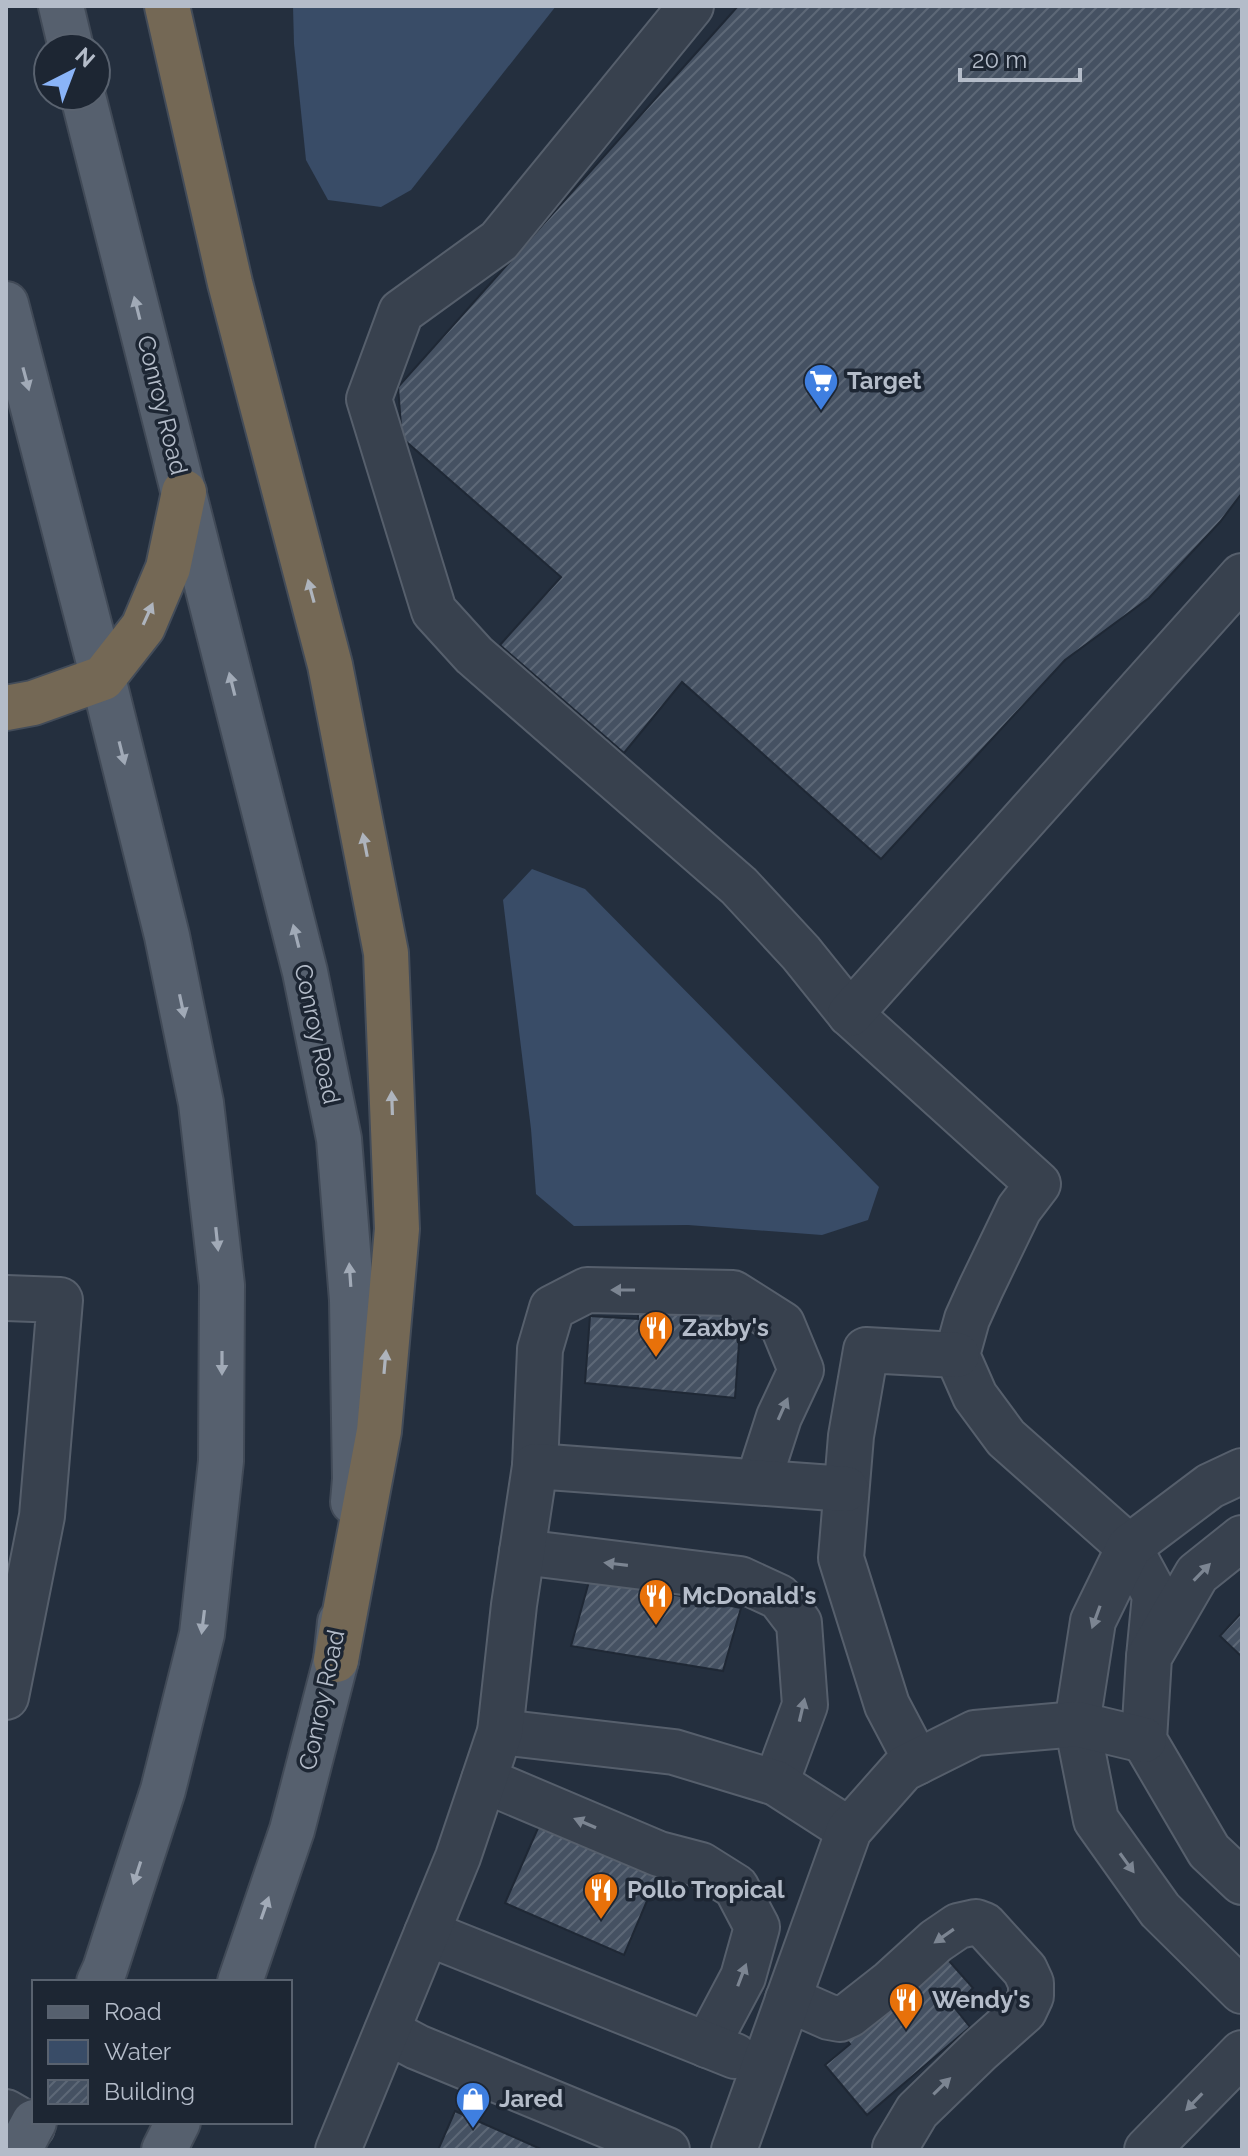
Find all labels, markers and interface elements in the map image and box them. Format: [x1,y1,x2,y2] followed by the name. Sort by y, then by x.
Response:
[32,32,112,112] north arrow
[960,32,1080,82] scale bar
[70,42,100,72] text: N
[972,45,1027,74] text: 20 m
[131,296,143,321] one-way arrow
[131,332,194,478] street label: Conroy Road
[802,362,840,412] supermarket icon: Target
[847,366,921,395] place label: Target
[20,367,32,392] one-way arrow
[304,578,316,603] one-way arrow
[142,602,155,626] one-way arrow
[226,671,238,696] one-way arrow
[116,741,129,766] one-way arrow
[358,832,370,857] one-way arrow
[289,923,302,948] one-way arrow
[288,961,347,1107] street label: Conroy Road
[176,994,188,1019] one-way arrow
[385,1090,398,1115] one-way arrow
[210,1227,223,1252] one-way arrow
[343,1262,356,1287] one-way arrow
[610,1284,635,1297] one-way arrow
[637,1309,675,1359] restaurant icon: Zaxby's
[682,1313,769,1342] place label: Zaxby's
[379,1349,392,1374] one-way arrow
[215,1351,228,1376] one-way arrow
[776,1397,790,1420] one-way arrow
[603,1557,628,1570] one-way arrow
[1193,1563,1211,1582] one-way arrow
[637,1577,675,1627] restaurant icon: McDonald's
[682,1581,817,1610] place label: McDonald's
[1089,1605,1102,1629] one-way arrow
[196,1610,209,1635] one-way arrow
[292,1627,351,1773] street label: Conroy Road
[796,1697,809,1722] one-way arrow
[574,1817,597,1830] one-way arrow
[1119,1853,1134,1874] one-way arrow
[130,1861,142,1885] one-way arrow
[582,1871,620,1921] restaurant icon: Pollo Tropical
[627,1875,785,1904] place label: Pollo Tropical
[260,1896,272,1920] one-way arrow
[934,1928,955,1943] one-way arrow
[736,1963,749,1987] one-way arrow
[32,1980,292,2124] legend
[887,1981,925,2031] restaurant icon: Wendy's
[932,1985,1030,2014] place label: Wendy's
[104,1997,162,2026] text: Road
[104,2037,172,2066] text: Water
[104,2077,195,2106] text: Building
[932,2078,951,2096] one-way arrow
[454,2080,492,2130] shop icon: Jared
[499,2084,563,2113] place label: Jared
[1186,2092,1204,2111] one-way arrow

